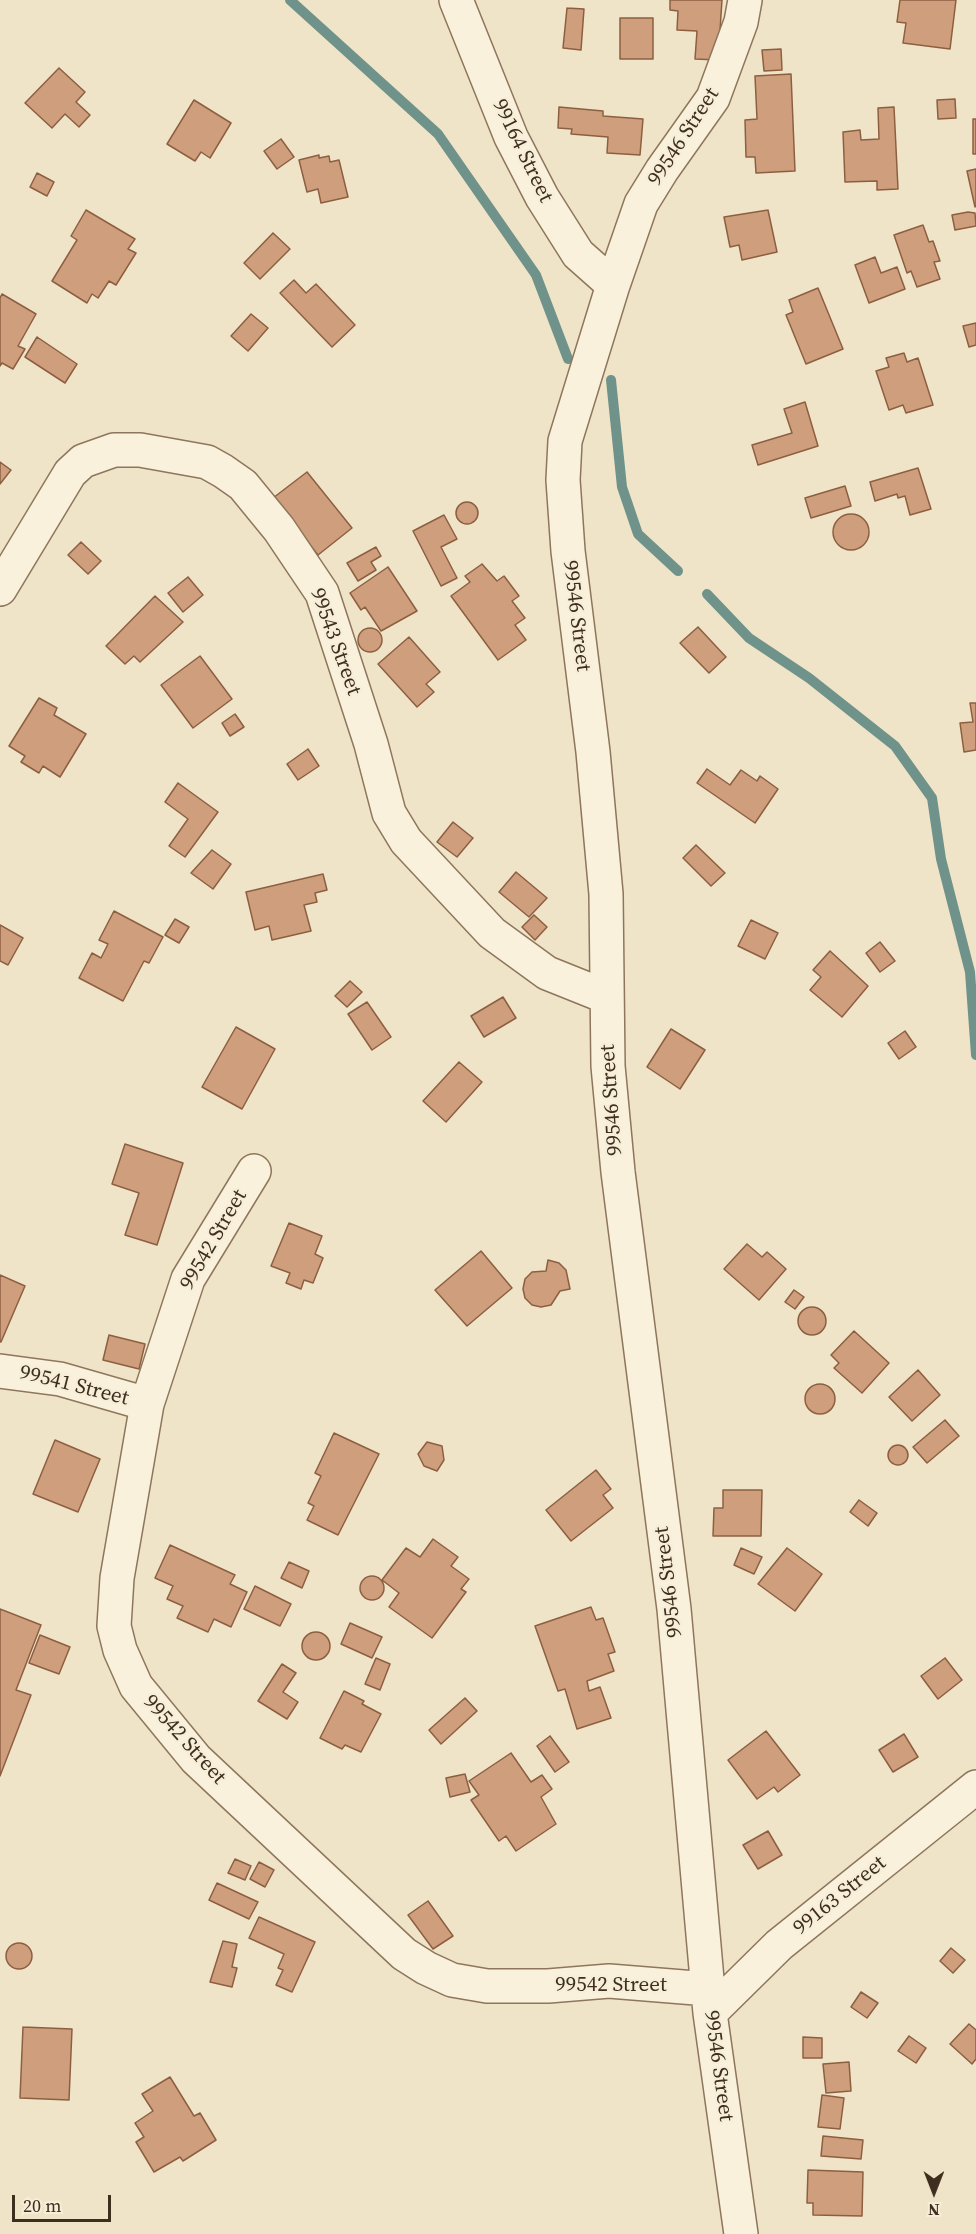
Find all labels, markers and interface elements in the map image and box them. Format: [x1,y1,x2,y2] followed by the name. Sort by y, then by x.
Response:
[643,83,725,191] street label: 99546 Street
[486,95,558,207] street label: 99164 Street
[557,559,595,673] street label: 99546 Street
[304,585,366,699] street label: 99543 Street
[596,1043,628,1157] street label: 99546 Street
[175,1185,253,1295] street label: 99542 Street
[17,1360,131,1412] street label: 99541 Street
[650,1525,688,1639] street label: 99546 Street
[137,1690,231,1790] street label: 99542 Street
[789,1851,891,1941] street label: 99163 Street
[555,1973,667,1999] street label: 99542 Street
[698,2009,738,2123] street label: 99546 Street
[904,2162,964,2222] north arrow
[15,2183,114,2221] scale bar
[23,2193,61,2218] text: 20 m
[928,2199,940,2221] text: N

